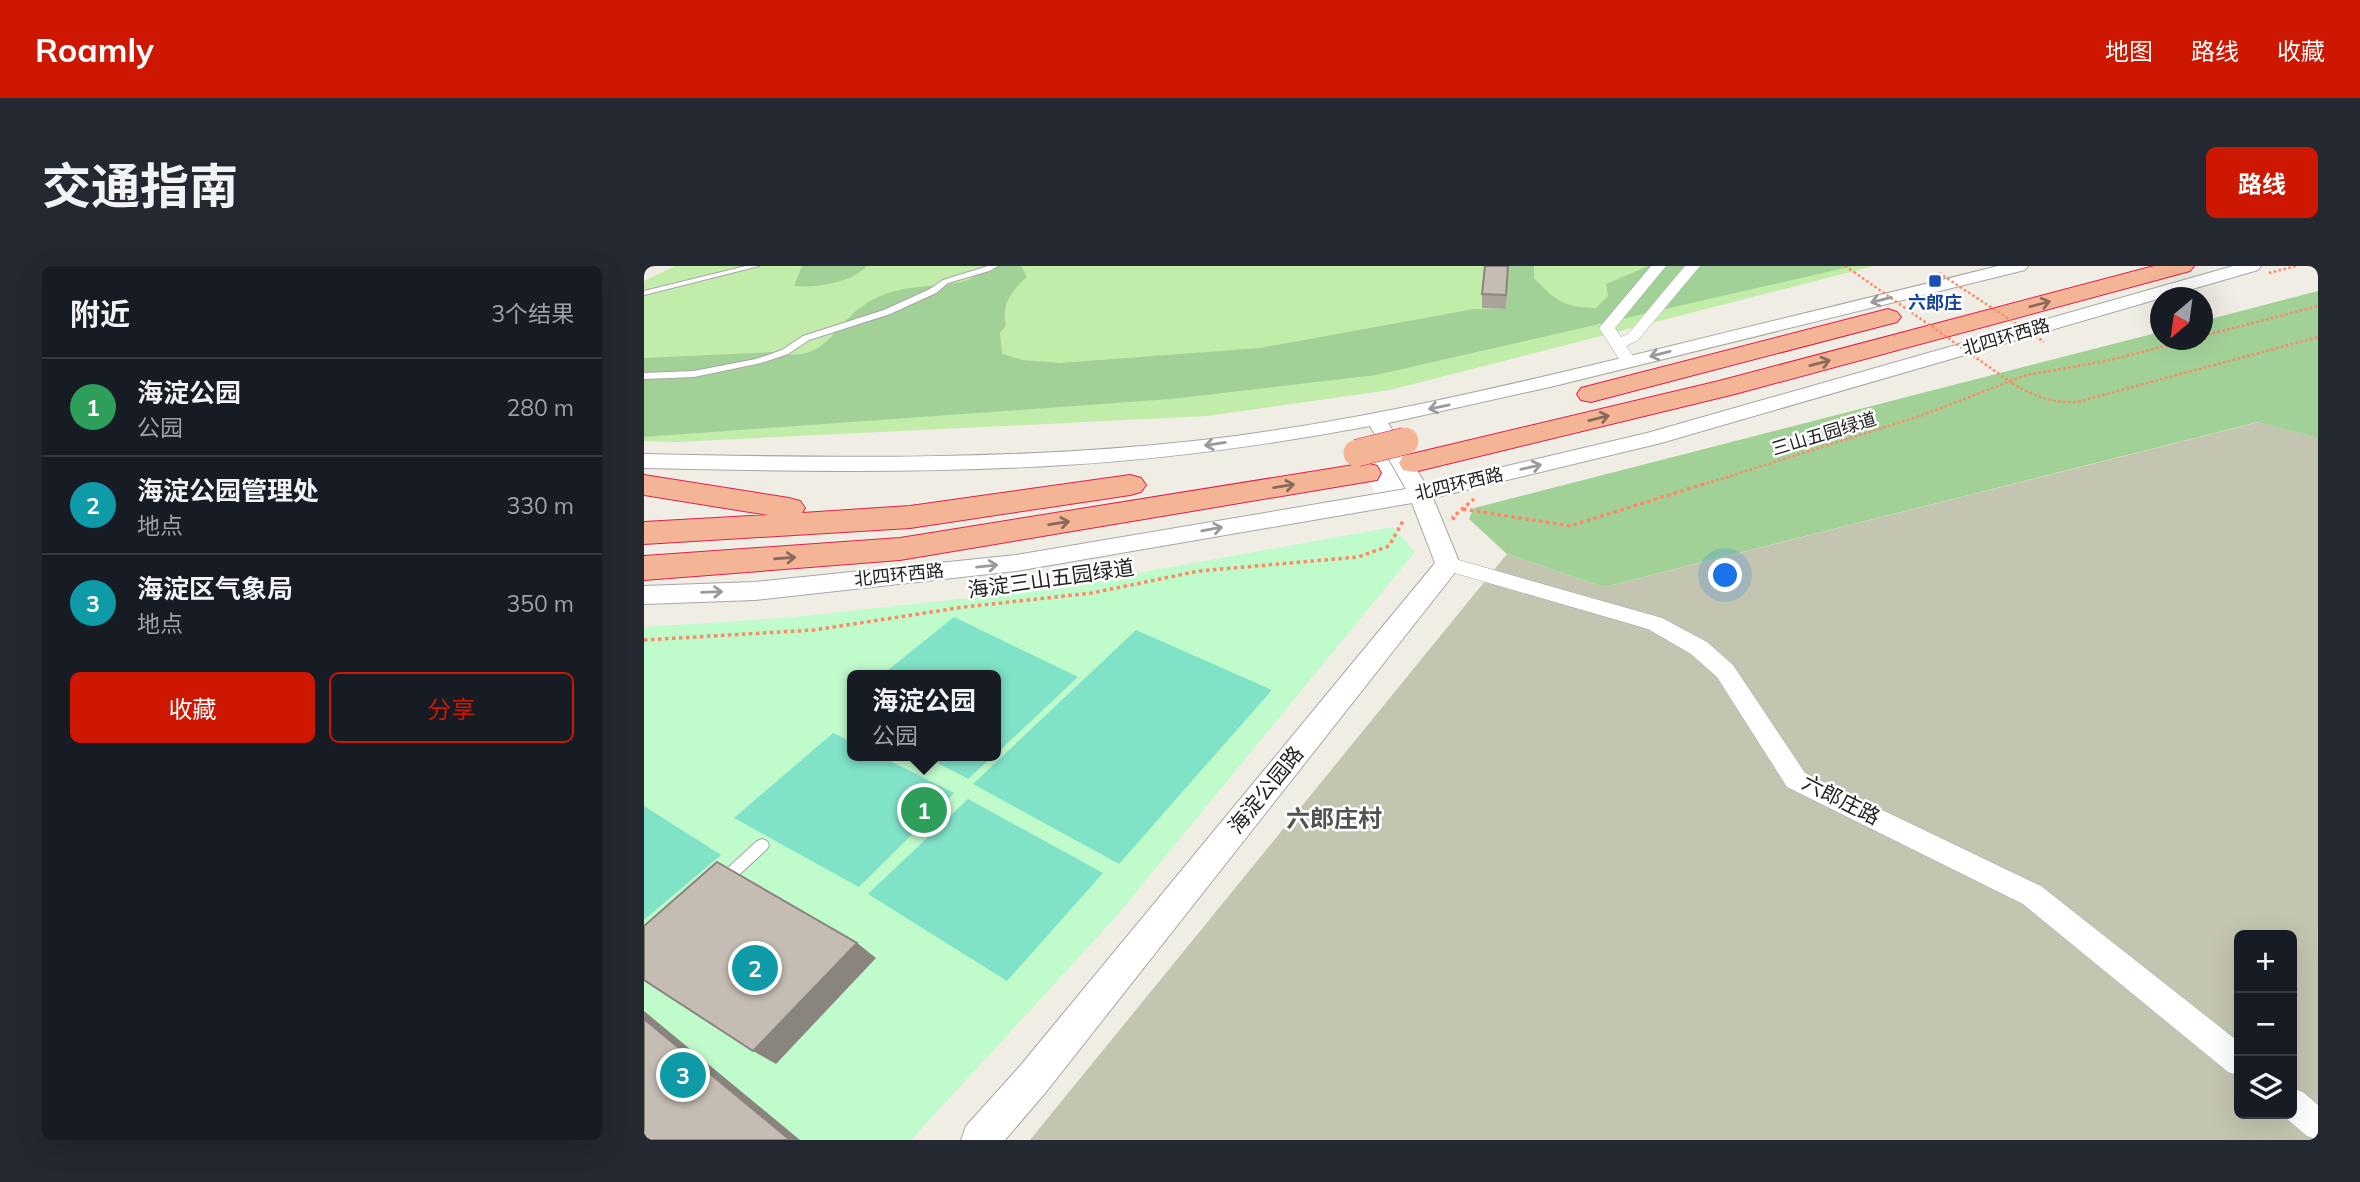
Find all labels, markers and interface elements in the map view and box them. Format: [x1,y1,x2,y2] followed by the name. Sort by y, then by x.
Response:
[35,29,154,70] text: Roamly
[2105,36,2153,66] text: 地图
[2191,36,2239,66] text: 路线
[2277,36,2325,66] text: 收藏
[2206,147,2318,218] button: 路线
[42,155,238,216] text: 交通指南
[1927,273,1943,289] marker: 六郎庄
[2150,287,2213,350] north arrow
[1908,291,1962,314] place label: 六郎庄
[1870,294,1893,307] one-way arrow
[70,295,130,333] text: 附近
[2028,297,2051,310] one-way arrow
[491,299,574,328] text: 3个结果
[1959,313,2052,360] street label: 北四环西路
[1649,348,1672,362] one-way arrow
[1808,356,1831,369] one-way arrow
[137,376,241,409] text: 海淀公园
[86,393,100,422] text: 1
[506,393,574,422] text: 280 m
[1428,401,1451,415] one-way arrow
[1769,407,1879,460] street label: 三山五园绿道
[1587,411,1610,425] one-way arrow
[137,413,183,442] text: 公园
[1204,438,1226,451] one-way arrow
[1519,460,1542,473] one-way arrow
[1412,462,1505,505] street label: 北四环西路
[137,474,319,507] text: 海淀公园管理处
[1272,479,1295,492] one-way arrow
[86,491,100,520] text: 2
[506,491,574,520] text: 330 m
[137,511,183,540] text: 地点
[1047,516,1070,529] one-way arrow
[1200,522,1223,535] one-way arrow
[774,551,796,564] one-way arrow
[966,553,1136,603] street label: 海淀三山五园绿道
[853,558,945,591] street label: 北四环西路
[1708,558,1742,592] your location
[976,559,998,572] one-way arrow
[137,572,293,605] text: 海淀区气象局
[700,586,723,599] one-way arrow
[86,589,100,618] text: 3
[506,589,574,618] text: 350 m
[137,609,183,638] text: 地点
[847,670,1001,761] popup
[70,672,315,743] button: 收藏
[329,672,574,743] button: 分享
[872,684,976,717] text: 海淀公园
[872,721,918,750] text: 公园
[1222,740,1308,838] street label: 海淀公园路
[1798,768,1885,830] street label: 六郎庄路
[901,784,947,836] pin: 1
[1286,803,1382,833] district label: 六郎庄村
[2234,930,2297,1119] map controls
[2234,930,2297,993] button: +
[732,942,778,994] pin: 2
[2234,993,2297,1056] button: −
[660,1049,706,1101] pin: 3
[2234,1056,2297,1119] button: layers

